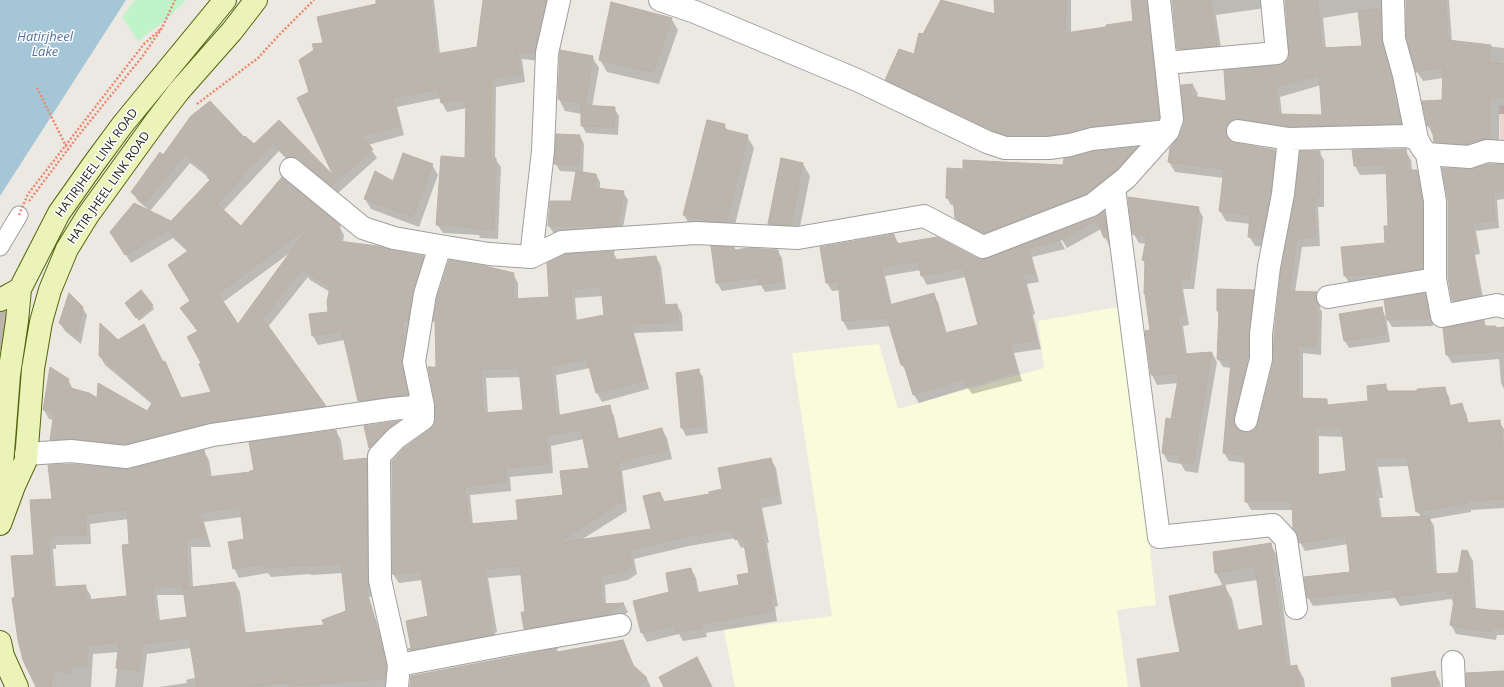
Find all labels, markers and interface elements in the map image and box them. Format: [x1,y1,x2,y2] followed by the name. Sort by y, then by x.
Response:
[17,29,73,60] water label: Hatirjheel Lake
[53,106,141,220] street label: HATIRJHEEL LINK ROAD
[65,129,153,247] street label: HATIR JHEEL LINK ROAD

